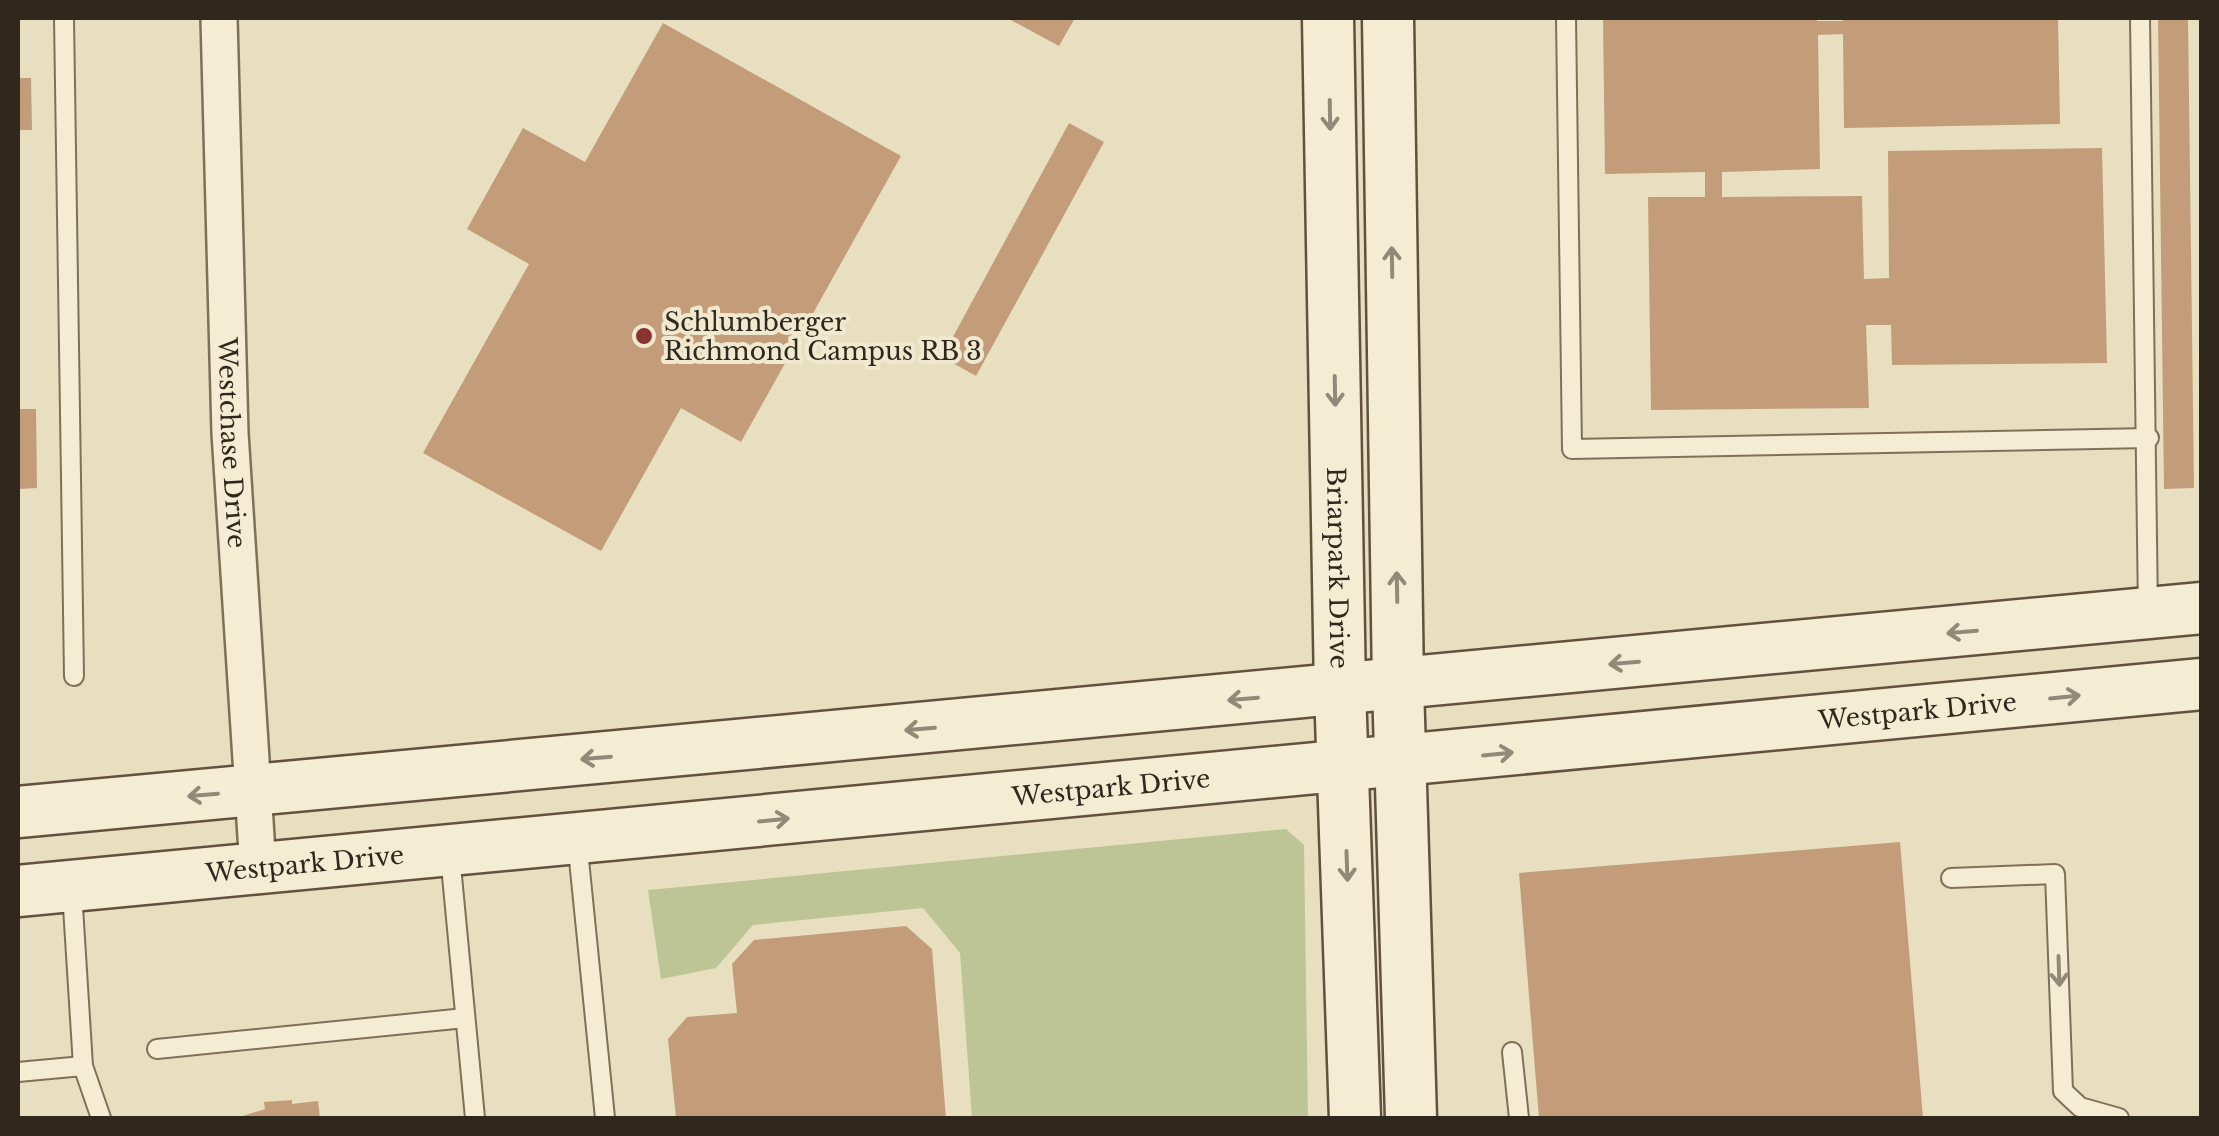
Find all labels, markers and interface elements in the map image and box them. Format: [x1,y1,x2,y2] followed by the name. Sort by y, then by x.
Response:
[1320,98,1340,130] one-way arrow
[1382,247,1402,280] one-way arrow
[664,307,982,367] place label: Schlumberger Richmond Campus RB 3
[633,325,655,347] marker: Schlumberger Richmond Campus RB 3
[211,336,252,549] street label: Westchase Drive
[1326,374,1344,407] one-way arrow
[1320,467,1355,669] street label: Briarpark Drive
[1388,572,1407,604] one-way arrow
[1946,622,1978,641] one-way arrow
[1608,654,1641,673] one-way arrow
[1816,687,2018,736] street label: Westpark Drive
[2048,687,2081,706] one-way arrow
[1228,689,1260,708] one-way arrow
[904,719,936,738] one-way arrow
[1481,744,1513,763] one-way arrow
[580,749,613,768] one-way arrow
[1010,763,1212,813] street label: Westpark Drive
[187,786,219,805] one-way arrow
[757,811,789,830] one-way arrow
[203,839,405,889] street label: Westpark Drive
[1338,849,1357,881] one-way arrow
[2049,955,2068,987] one-way arrow

